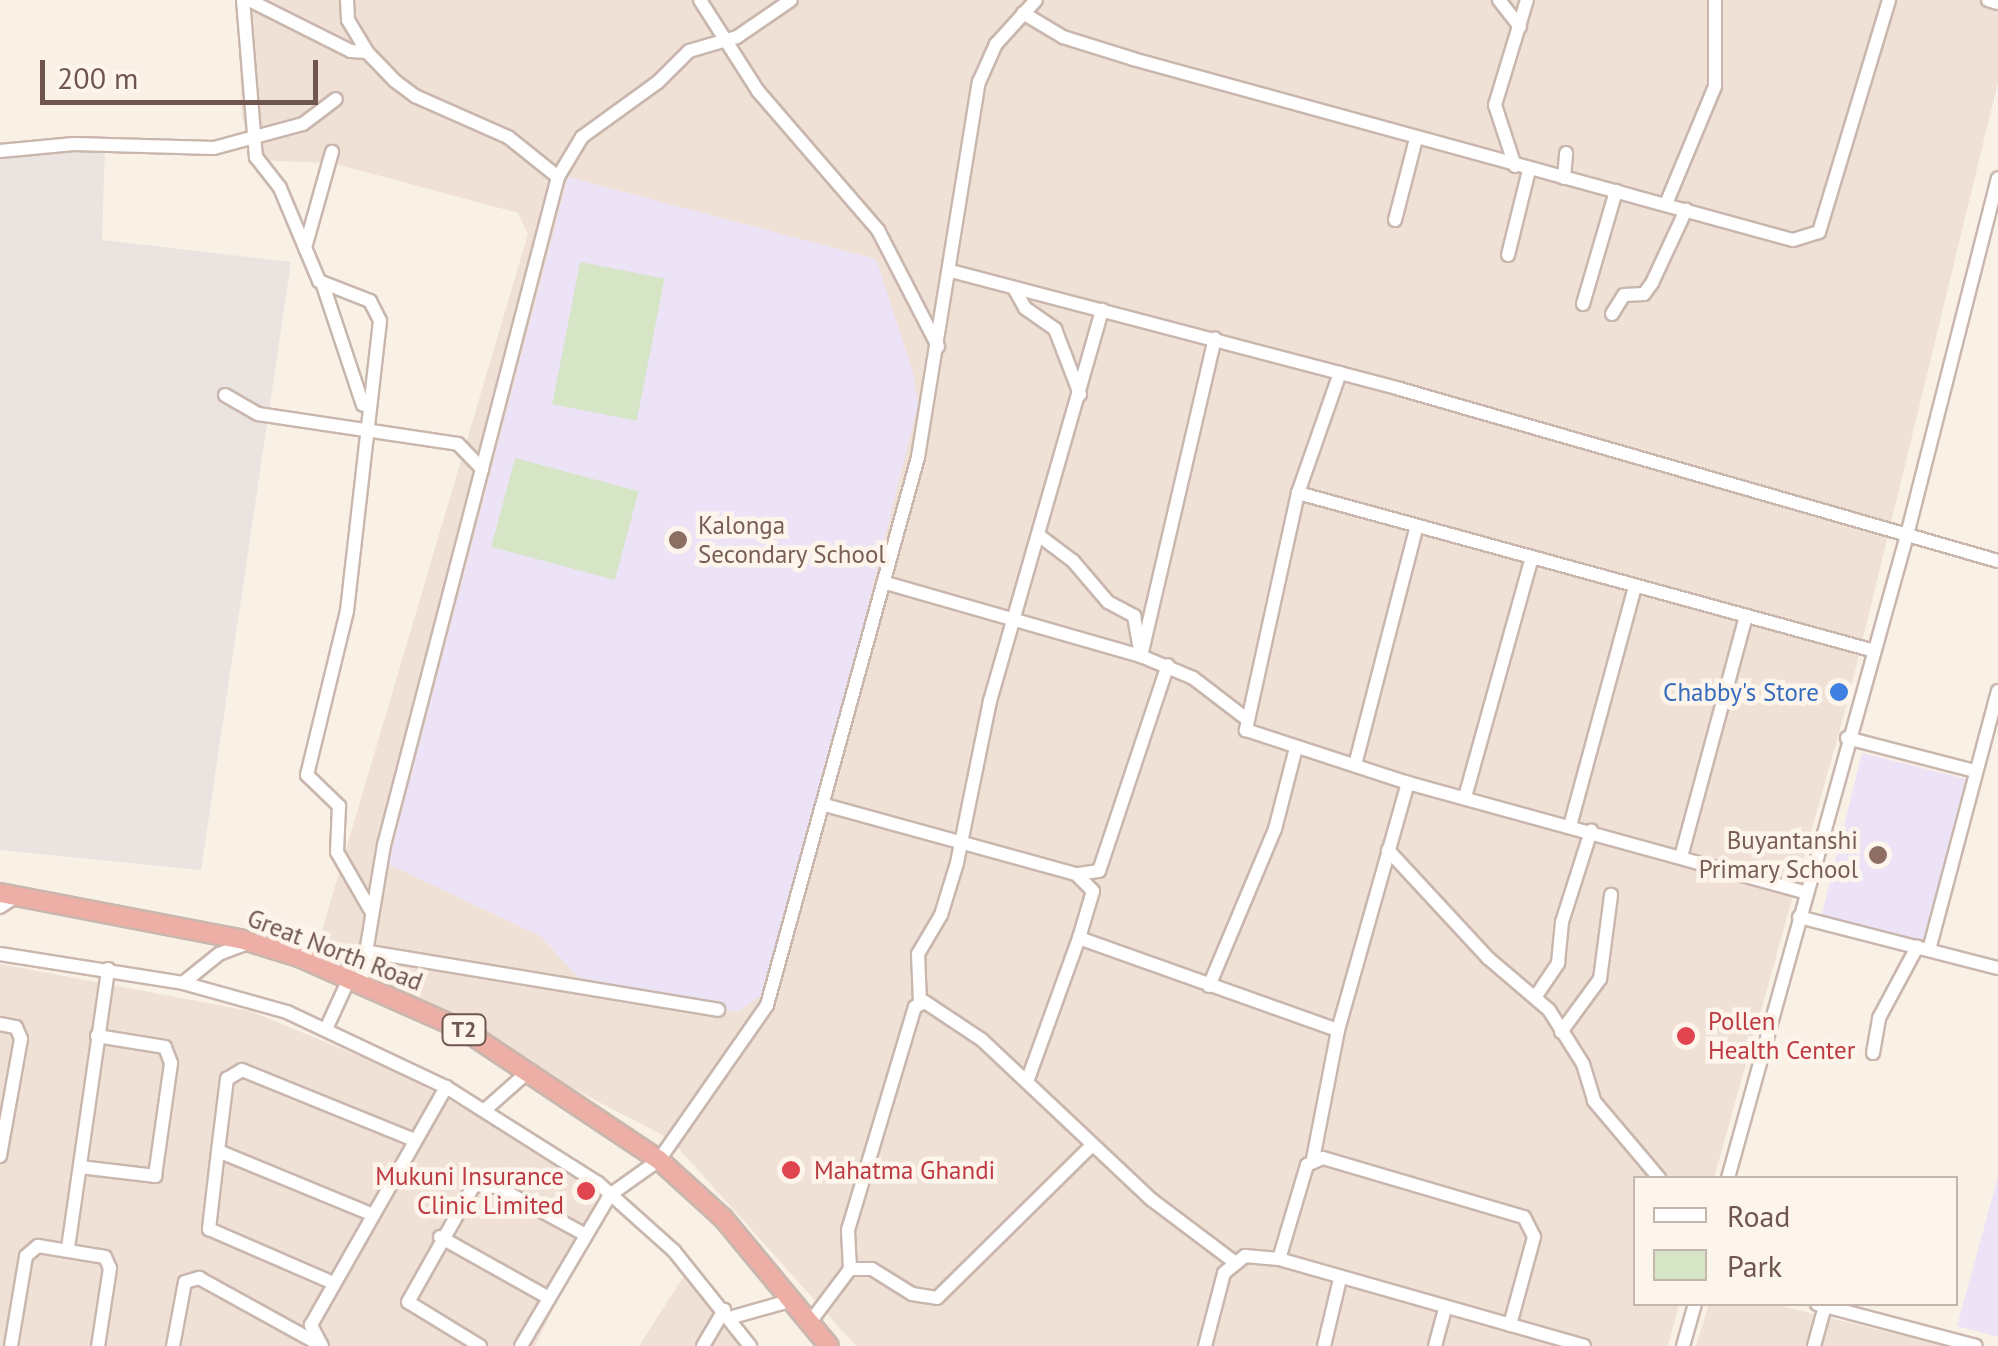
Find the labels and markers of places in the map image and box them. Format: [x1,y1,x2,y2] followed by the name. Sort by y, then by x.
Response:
[698,511,886,570] place label: Kalonga Secondary School
[667,529,689,551] marker: Kalonga Secondary School
[1663,677,1819,707] place label: Chabby's Store
[1828,681,1850,703] marker: Chabby's Store
[1698,826,1858,885] place label: Buyantanshi Primary School
[1867,844,1889,866] marker: Buyantanshi Primary School
[1708,1007,1855,1066] place label: Pollen Health Center
[1673,1023,1699,1049] marker: Pollen Health Center
[814,1155,995,1185] place label: Mahatma Ghandi
[778,1157,804,1183] marker: Mahatma Ghandi
[375,1162,564,1221] place label: Mukuni Insurance Clinic Limited
[573,1178,599,1204] marker: Mukuni Insurance Clinic Limited

